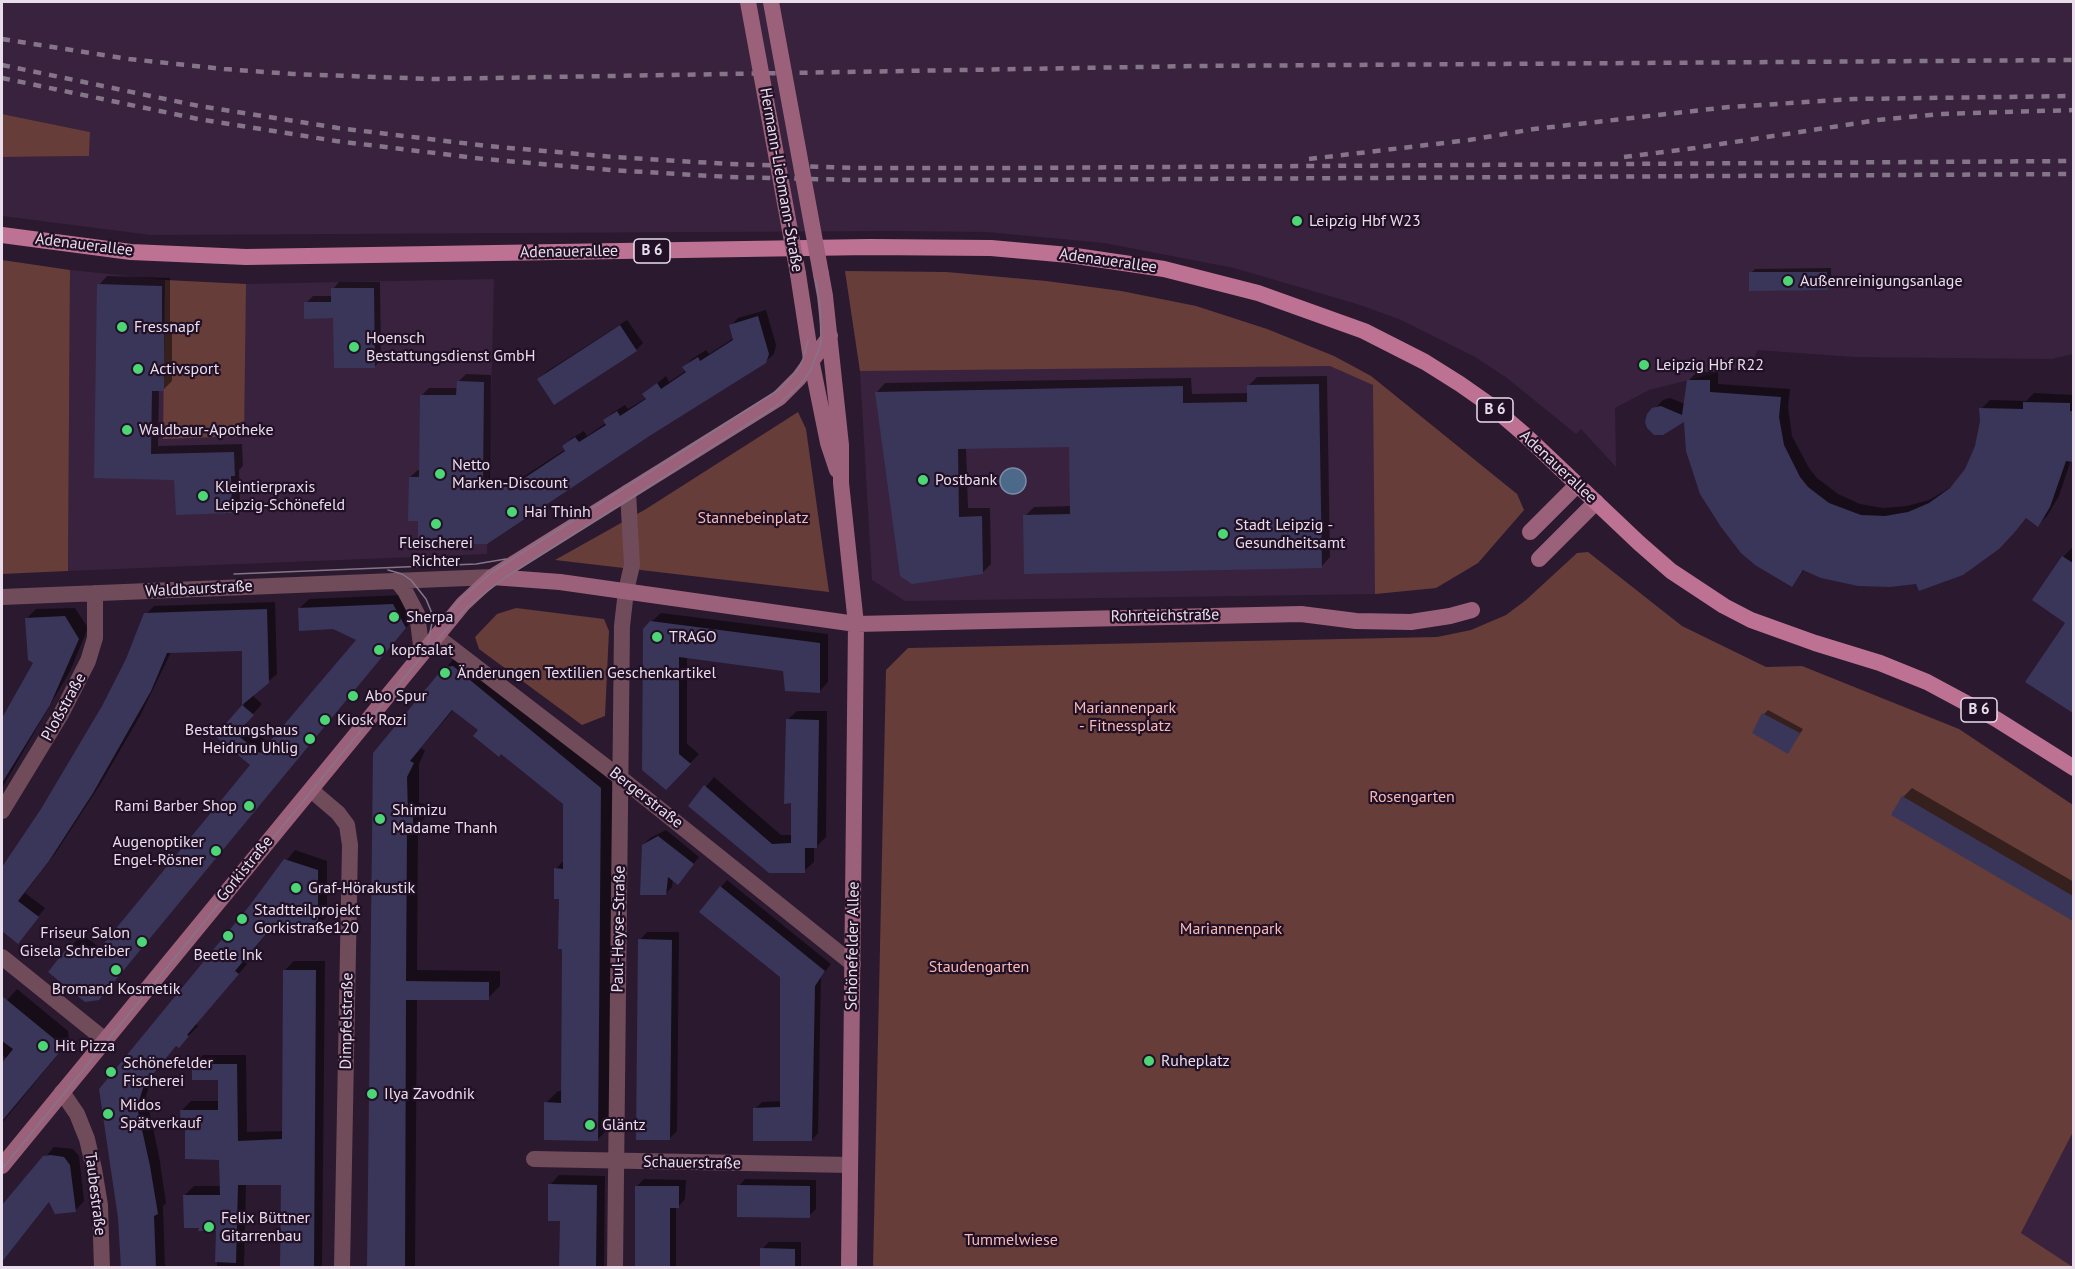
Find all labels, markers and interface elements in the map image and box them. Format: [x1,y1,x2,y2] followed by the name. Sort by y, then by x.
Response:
[755,86,807,274] street label: Hermann-Liebmann-Straße
[1309,211,1421,231] place label: Leipzig Hbf W23
[1290,214,1304,228] marker: Leipzig Hbf W23
[34,229,134,261] street label: Adenauerallee
[634,239,670,263] road number: B 6
[520,242,618,262] street label: Adenauerallee
[1058,245,1158,277] street label: Adenauerallee
[1800,271,1963,291] place label: Außenreinigungsanlage
[1781,274,1795,288] marker: Außenreinigungsanlage
[134,317,200,337] place label: Fressnapf
[115,320,129,334] marker: Fressnapf
[366,328,536,366] place label: Hoensch Bestattungsdienst GmbH
[347,340,361,354] marker: Hoensch Bestattungsdienst GmbH
[1656,355,1764,375] place label: Leipzig Hbf R22
[1637,358,1651,372] marker: Leipzig Hbf R22
[150,359,219,379] place label: Activsport
[131,362,145,376] marker: Activsport
[1477,398,1513,422] road number: B 6
[139,420,274,440] place label: Waldbaur-Apotheke
[120,423,134,437] marker: Waldbaur-Apotheke
[1515,426,1601,508] street label: Adenauerallee
[452,455,568,493] place label: Netto Marken-Discount
[433,467,447,481] marker: Netto Marken-Discount
[935,470,997,490] place label: Postbank
[916,473,930,487] marker: Postbank
[215,477,345,515] place label: Kleintierpraxis Leipzig-Schönefeld
[196,489,210,503] marker: Kleintierpraxis Leipzig-Schönefeld
[524,502,591,522] place label: Hai Thinh
[505,505,519,519] marker: Hai Thinh
[697,508,809,528] park label: Stannebeinplatz
[1235,515,1345,553] place label: Stadt Leipzig - Gesundheitsamt
[429,517,443,531] marker: Fleischerei Richter
[1216,527,1230,541] marker: Stadt Leipzig - Gesundheitsamt
[399,533,473,571] place label: Fleischerei Richter
[145,577,253,601] street label: Waldbaurstraße
[1110,605,1220,627] street label: Rohrteichstraße
[406,607,453,627] place label: Sherpa
[387,610,401,624] marker: Sherpa
[669,627,717,647] place label: TRAGO
[650,630,664,644] marker: TRAGO
[391,640,453,660] place label: kopfsalat
[372,643,386,657] marker: kopfsalat
[457,663,716,683] place label: Änderungen Textilien Geschenkartikel
[438,666,452,680] marker: Änderungen Textilien Geschenkartikel
[37,670,91,744] street label: Ploßstraße
[365,686,427,706] place label: Abo Spur
[346,689,360,703] marker: Abo Spur
[1074,698,1176,736] park label: Mariannenpark - Fitnessplatz
[1961,698,1997,722] road number: B 6
[337,710,407,730] place label: Kiosk Rozi
[318,713,332,727] marker: Kiosk Rozi
[185,720,298,758] place label: Bestattungshaus Heidrun Uhlig
[303,732,317,746] marker: Bestattungshaus Heidrun Uhlig
[605,763,687,833] street label: Bergerstraße
[1369,787,1455,807] park label: Rosengarten
[114,796,237,816] place label: Rami Barber Shop
[242,799,256,813] marker: Rami Barber Shop
[392,800,498,838] place label: Shimizu Madame Thanh
[373,812,387,826] marker: Shimizu Madame Thanh
[113,832,204,870] place label: Augenoptiker Engel-Rösner
[213,832,277,906] street label: Gorkistraße
[209,844,223,858] marker: Augenoptiker Engel-Rösner
[608,865,630,993] street label: Paul-Heyse-Straße
[308,878,415,898] place label: Graf-Hörakustik
[289,881,303,895] marker: Graf-Hörakustik
[842,881,864,1011] street label: Schönefelder Allee
[254,900,360,938] place label: Stadtteilprojekt Gorkistraße120
[235,912,249,926] marker: Stadtteilprojekt Gorkistraße120
[1180,919,1282,939] park label: Mariannenpark
[20,923,130,961] place label: Friseur Salon Gisela Schreiber
[221,929,235,943] marker: Beetle Ink
[135,935,149,949] marker: Friseur Salon Gisela Schreiber
[194,945,262,965] place label: Beetle Ink
[929,957,1029,977] park label: Staudengarten
[109,963,123,977] marker: Bromand Kosmetik
[337,972,357,1070] street label: Dimpfelstraße
[52,979,180,999] place label: Bromand Kosmetik
[55,1036,115,1056] place label: Hit Pizza
[36,1039,50,1053] marker: Hit Pizza
[1161,1051,1230,1071] place label: Ruheplatz
[123,1053,213,1091] place label: Schönefelder Fischerei
[1142,1054,1156,1068] marker: Ruheplatz
[104,1065,118,1079] marker: Schönefelder Fischerei
[384,1084,475,1104] place label: Ilya Zavodnik
[365,1087,379,1101] marker: Ilya Zavodnik
[120,1095,201,1133] place label: Midos Spätverkauf
[101,1107,115,1121] marker: Midos Spätverkauf
[602,1115,646,1135] place label: Gläntz
[583,1118,597,1132] marker: Gläntz
[80,1151,110,1237] street label: Taubestraße
[643,1153,741,1173] street label: Schauerstraße
[221,1208,310,1246] place label: Felix Büttner Gitarrenbau
[202,1220,216,1234] marker: Felix Büttner Gitarrenbau
[964,1230,1058,1250] park label: Tummelwiese

